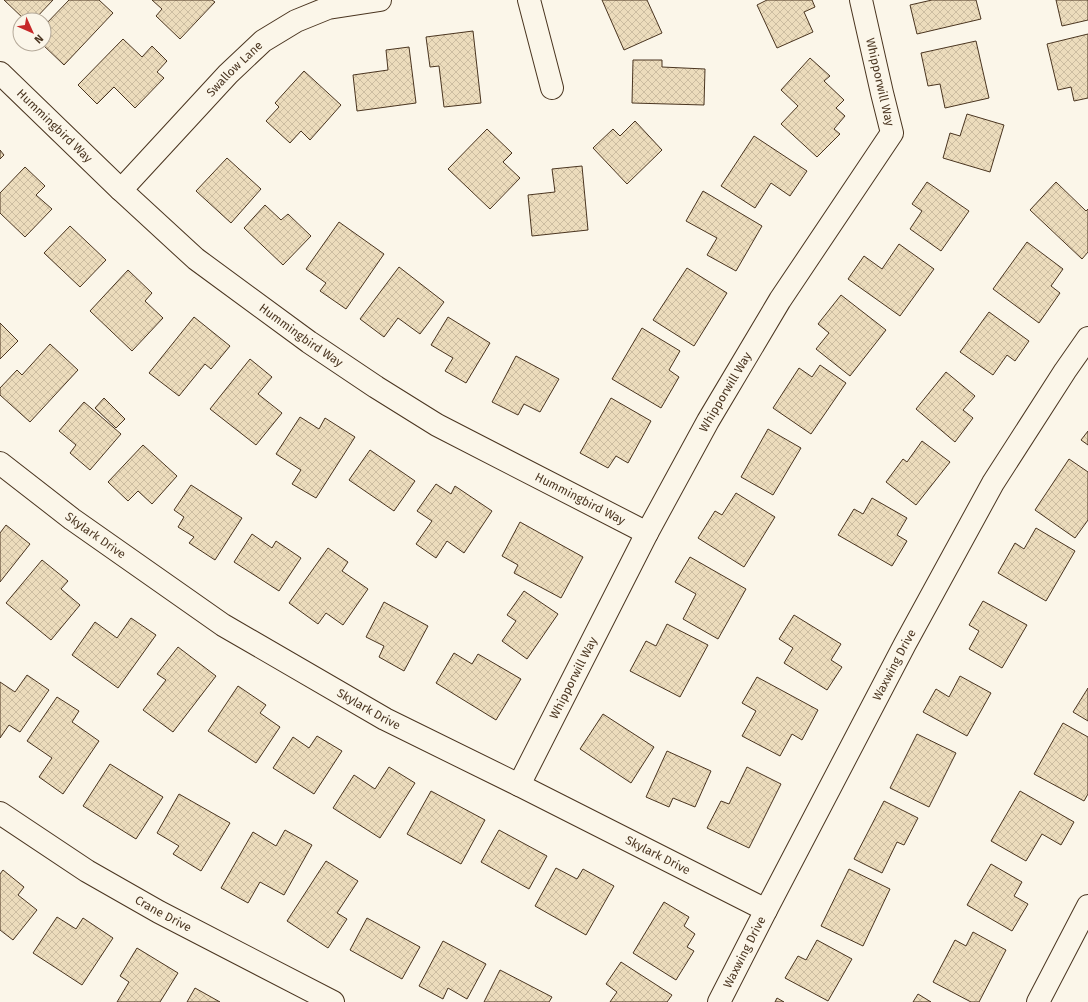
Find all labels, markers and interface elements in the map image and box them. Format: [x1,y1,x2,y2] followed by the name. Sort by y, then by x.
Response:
[12,12,52,52] north arrow
[32,32,46,46] text: N
[863,36,897,128] street label: Whipporwill Way
[204,38,265,100] street label: Swallow Lane
[14,86,95,165] street label: Hummingbird Way
[256,301,346,370] street label: Hummingbird Way
[696,349,754,434] street label: Whipporwill Way
[533,470,628,528] street label: Hummingbird Way
[62,509,129,562] street label: Skylark Drive
[870,627,919,703] street label: Waxwing Drive
[547,634,600,721] street label: Whipporwill Way
[334,686,403,733] street label: Skylark Drive
[623,833,693,877] street label: Skylark Drive
[132,893,194,935] street label: Crane Drive
[720,914,769,990] street label: Waxwing Drive

